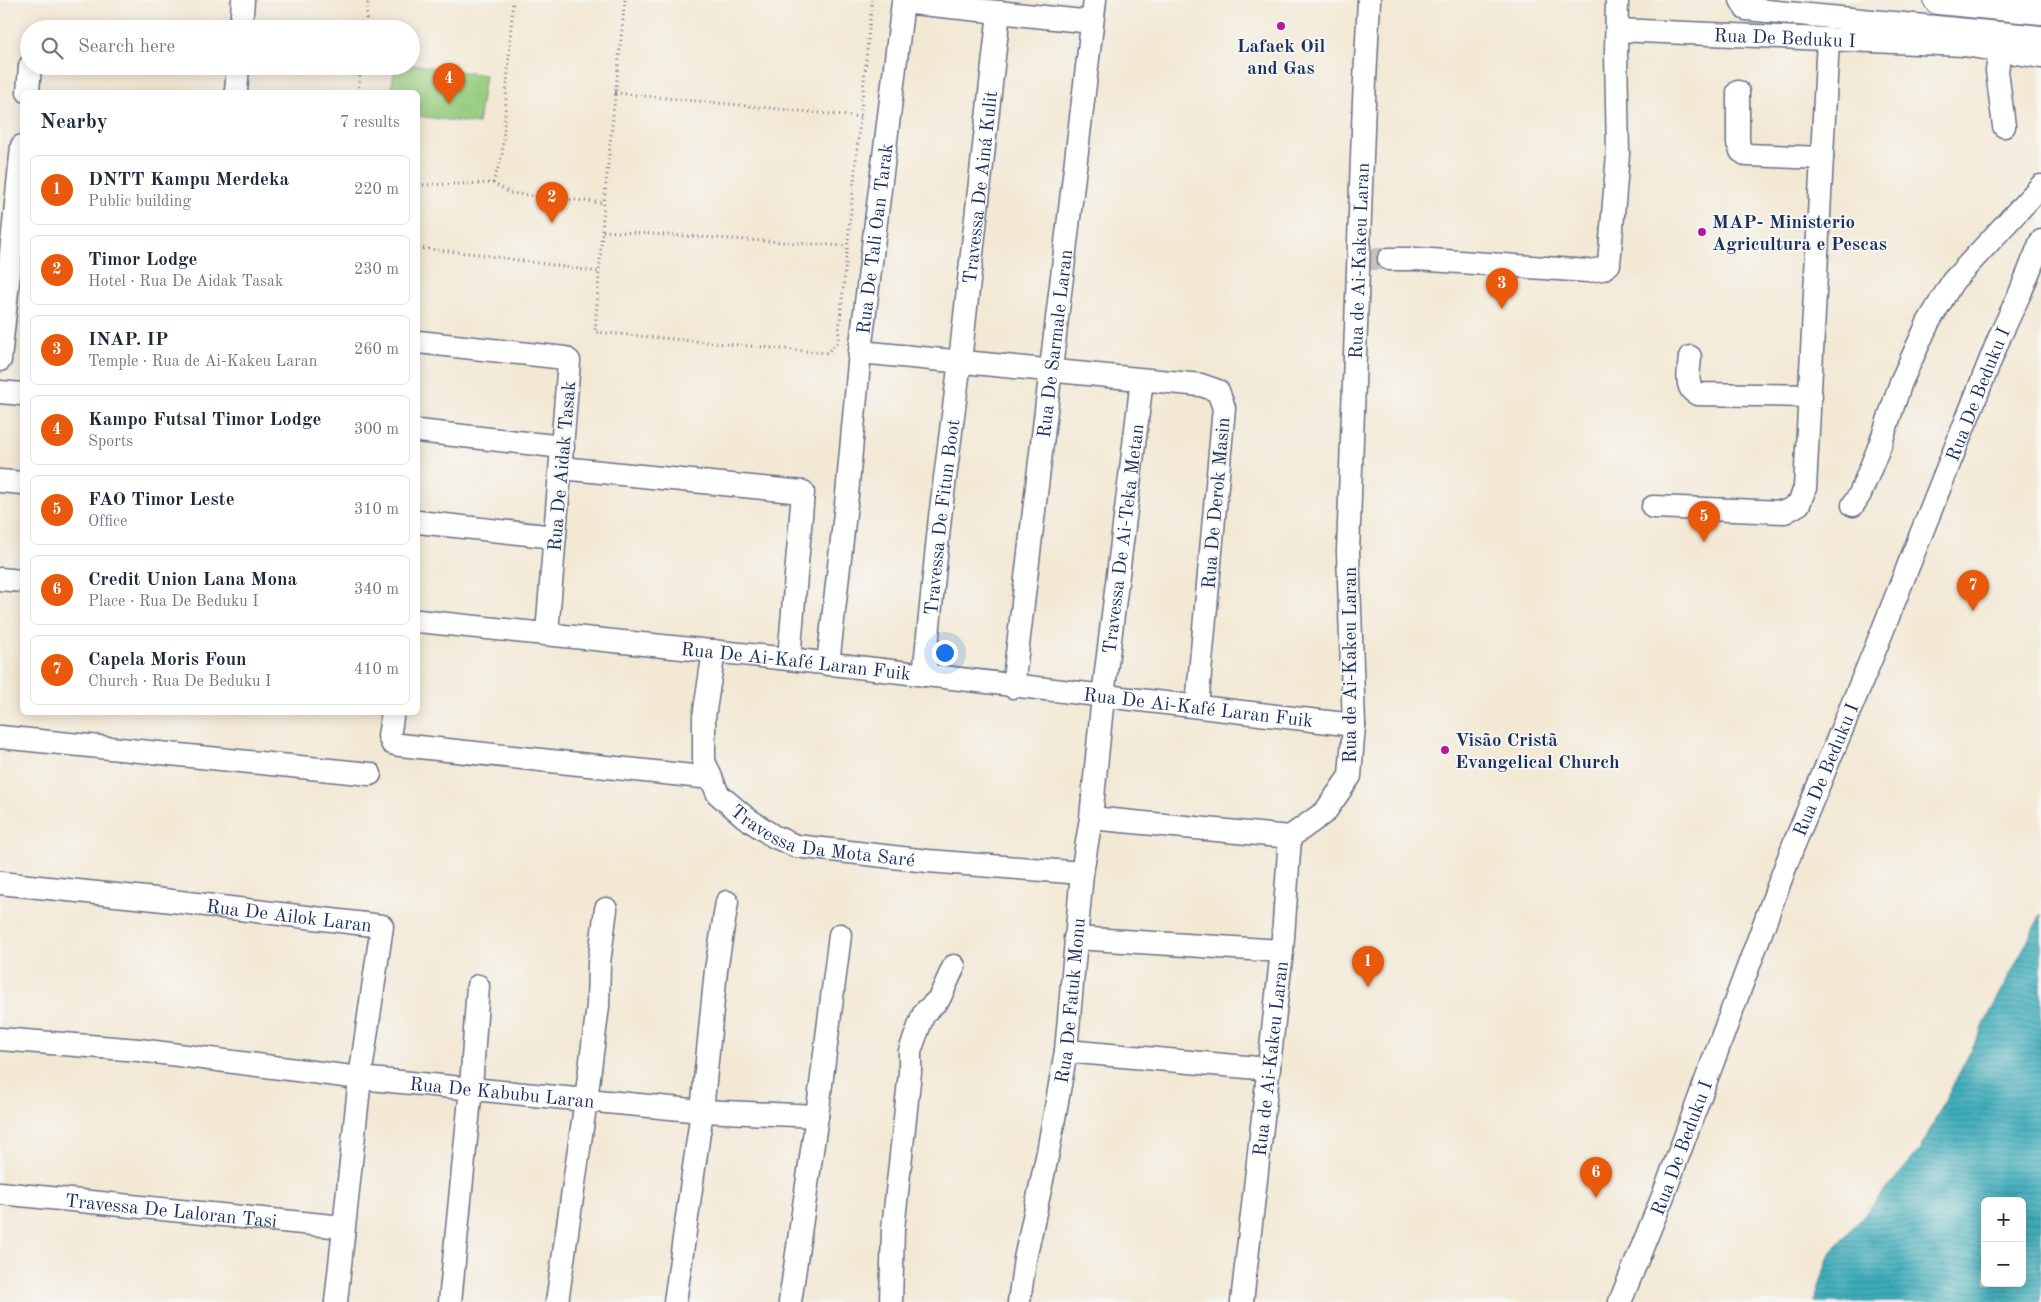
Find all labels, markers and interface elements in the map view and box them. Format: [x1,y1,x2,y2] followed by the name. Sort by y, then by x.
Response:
[20,20,420,75] search box
[1275,20,1287,32] marker: Lafaek Oil and Gas
[1713,27,1856,52] street label: Rua De Beduku I
[38,34,66,62] icon: search
[78,38,175,57] text: Search here
[1237,38,1325,79] place label: Lafaek Oil and Gas
[433,63,465,104] pin: 4
[962,90,1002,285] street label: Travessa De Ainá Kulit
[40,112,108,133] text: Nearby
[340,115,400,131] text: 7 results
[855,142,898,335] street label: Rua De Tali Oan Tarak
[1348,162,1374,360] street label: Rua de Ai-Kakeu Laran
[88,171,289,190] text: DNTT Kampu Merdeka
[52,182,62,198] text: 1
[354,182,399,198] text: 220 m
[536,182,568,223] pin: 2
[88,194,191,210] text: Public building
[1712,214,1887,255] place label: MAP- Ministerio Agricultura e Pescas
[1696,226,1708,238] marker: MAP- Ministerio Agricultura e Pescas
[1036,248,1077,439] street label: Rua De Sarmale Laran
[88,251,198,270] text: Timor Lodge
[52,262,62,278] text: 2
[354,262,399,278] text: 230 m
[1486,268,1518,309] pin: 3
[88,274,283,290] text: Hotel · Rua De Aidak Tasak
[1944,325,2015,464] street label: Rua De Beduku I
[88,331,168,350] text: INAP. IP
[52,342,62,358] text: 3
[354,342,399,358] text: 260 m
[88,354,317,370] text: Temple · Rua de Ai-Kakeu Laran
[547,380,580,552] street label: Rua De Aidak Tasak
[88,411,321,430] text: Kampo Futsal Timor Lodge
[1201,417,1234,590] street label: Rua De Derok Masin
[923,418,964,616] street label: Travessa De Fitun Boot
[52,422,62,438] text: 4
[354,422,399,438] text: 300 m
[1101,423,1149,655] street label: Travessa De Ai-Teka Metan
[88,434,133,450] text: Sports
[88,491,235,510] text: FAO Timor Leste
[1688,501,1720,542] pin: 5
[52,502,62,518] text: 5
[354,502,399,518] text: 310 m
[88,514,127,530] text: Office
[1342,567,1361,763] street label: Rua de Ai-Kakeu Laran
[1957,570,1989,611] pin: 7
[88,571,297,590] text: Credit Union Lana Mona
[52,582,62,598] text: 6
[354,582,399,598] text: 340 m
[88,594,259,610] text: Place · Rua De Beduku I
[932,640,958,666] your location
[680,641,912,685] street label: Rua De Ai-Kafé Laran Fuik
[88,651,247,670] text: Capela Moris Foun
[52,662,62,678] text: 7
[354,662,399,678] text: 410 m
[88,674,271,690] text: Church · Rua De Beduku I
[1082,686,1314,732] street label: Rua De Ai-Kafé Laran Fuik
[1791,701,1864,839] street label: Rua De Beduku I
[1455,732,1620,773] place label: Visão Cristã Evangelical Church
[1439,744,1451,756] marker: Visão Cristã Evangelical Church
[726,802,916,871] street label: Travessa Da Mota Saré
[205,898,373,937] street label: Rua De Ailok Laran
[1053,917,1090,1085] street label: Rua De Fatuk Monu
[1352,946,1384,987] pin: 1
[1252,960,1293,1158] street label: Rua de Ai-Kakeu Laran
[408,1076,595,1113] street label: Rua De Kabubu Laran
[1649,1079,1717,1219] street label: Rua De Beduku I
[1580,1157,1612,1198] pin: 6
[64,1192,278,1232] street label: Travessa De Laloran Tasi
[1981,1197,2026,1287] map controls
[1981,1197,2026,1242] button: +
[1981,1242,2026,1287] button: −

